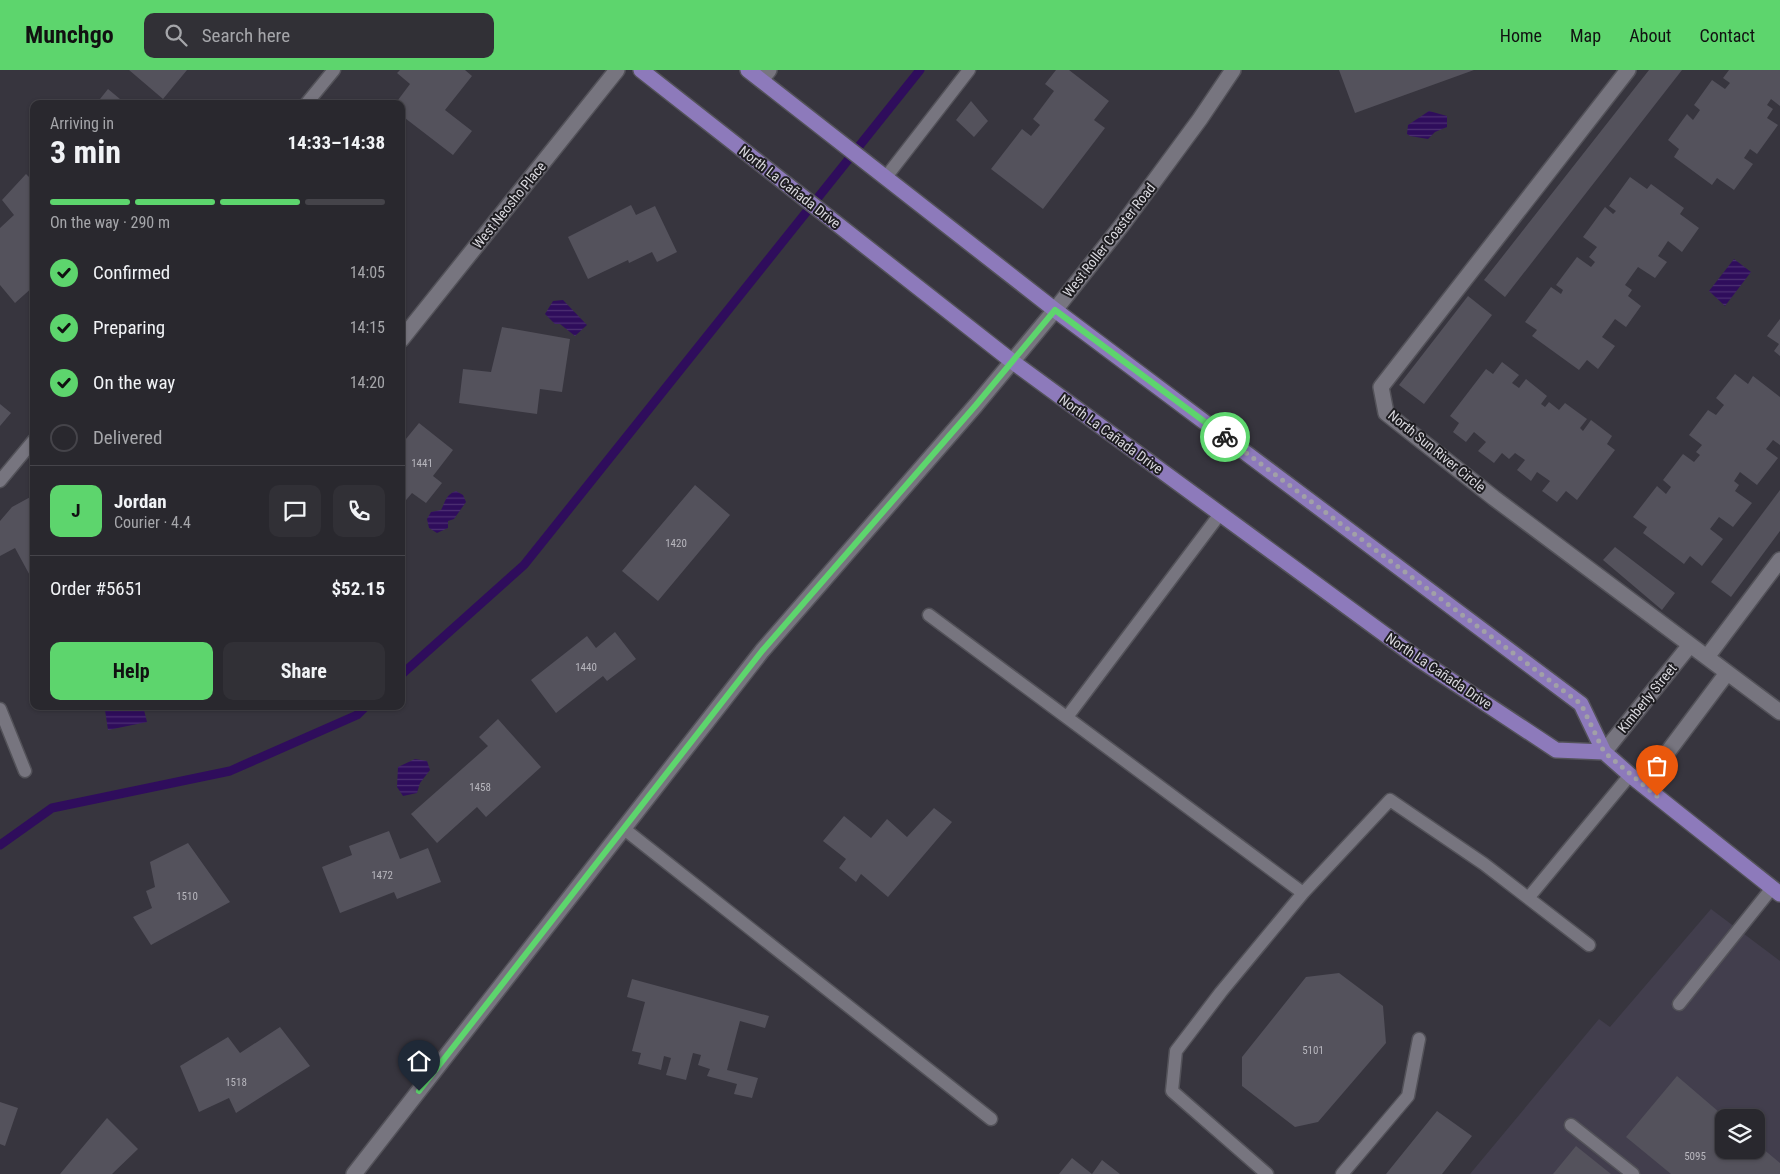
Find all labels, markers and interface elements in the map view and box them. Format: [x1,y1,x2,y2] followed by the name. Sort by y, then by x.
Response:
[144,13,494,58] search box
[25,21,114,49] text: Munchgo
[162,21,190,49] icon: search
[202,24,290,47] text: Search here
[1500,25,1542,46] text: Home
[1570,25,1601,46] text: Map
[1629,25,1671,46] text: About
[1699,25,1755,46] text: Contact
[50,114,114,133] text: Arriving in
[287,131,385,154] text: 14:33–14:38
[50,133,121,171] text: 3 min
[736,143,844,232] street label: North La Cañada Drive
[469,158,549,252] street label: West Neosho Place
[1060,180,1158,300] street label: West Roller Coaster Road
[50,213,170,232] text: On the way · 290 m
[50,259,78,287] icon: check
[93,261,170,284] text: Confirmed
[350,263,385,282] text: 14:05
[50,314,78,342] icon: check
[93,316,165,339] text: Preparing
[350,318,385,337] text: 14:15
[50,369,78,397] icon: check
[93,371,175,394] text: On the way
[350,373,385,392] text: 14:20
[1056,391,1166,477] street label: North La Cañada Drive
[1385,407,1489,495] street label: North Sun River Circle
[1200,412,1250,462] courier
[1211,423,1239,451] icon: bike
[93,426,162,449] text: Delivered
[411,457,433,470] house number: 1441
[269,485,321,537] button: chat
[333,485,385,537] button: phone
[114,490,167,513] text: Jordan
[71,499,81,522] text: J
[114,513,191,532] text: Courier · 4.4
[665,537,687,550] house number: 1420
[50,577,143,600] text: Order #5651
[331,577,385,600] text: $52.15
[1383,630,1495,713] street label: North La Cañada Drive
[50,642,213,700] button: Help
[223,642,385,700] button: Share
[1614,660,1680,736] street label: Kimberly Street
[575,661,597,674] house number: 1440
[1636,745,1678,796] pin
[1643,752,1671,780] icon: bag
[469,781,491,794] house number: 1458
[371,869,393,882] house number: 1472
[176,890,198,903] house number: 1510
[398,1040,440,1091] pin
[1302,1044,1324,1057] house number: 5101
[405,1047,433,1075] icon: home
[225,1076,247,1089] house number: 1518
[1715,1109,1765,1159] map controls
[1715,1109,1765,1159] button: layers
[1684,1150,1706,1163] house number: 5095

